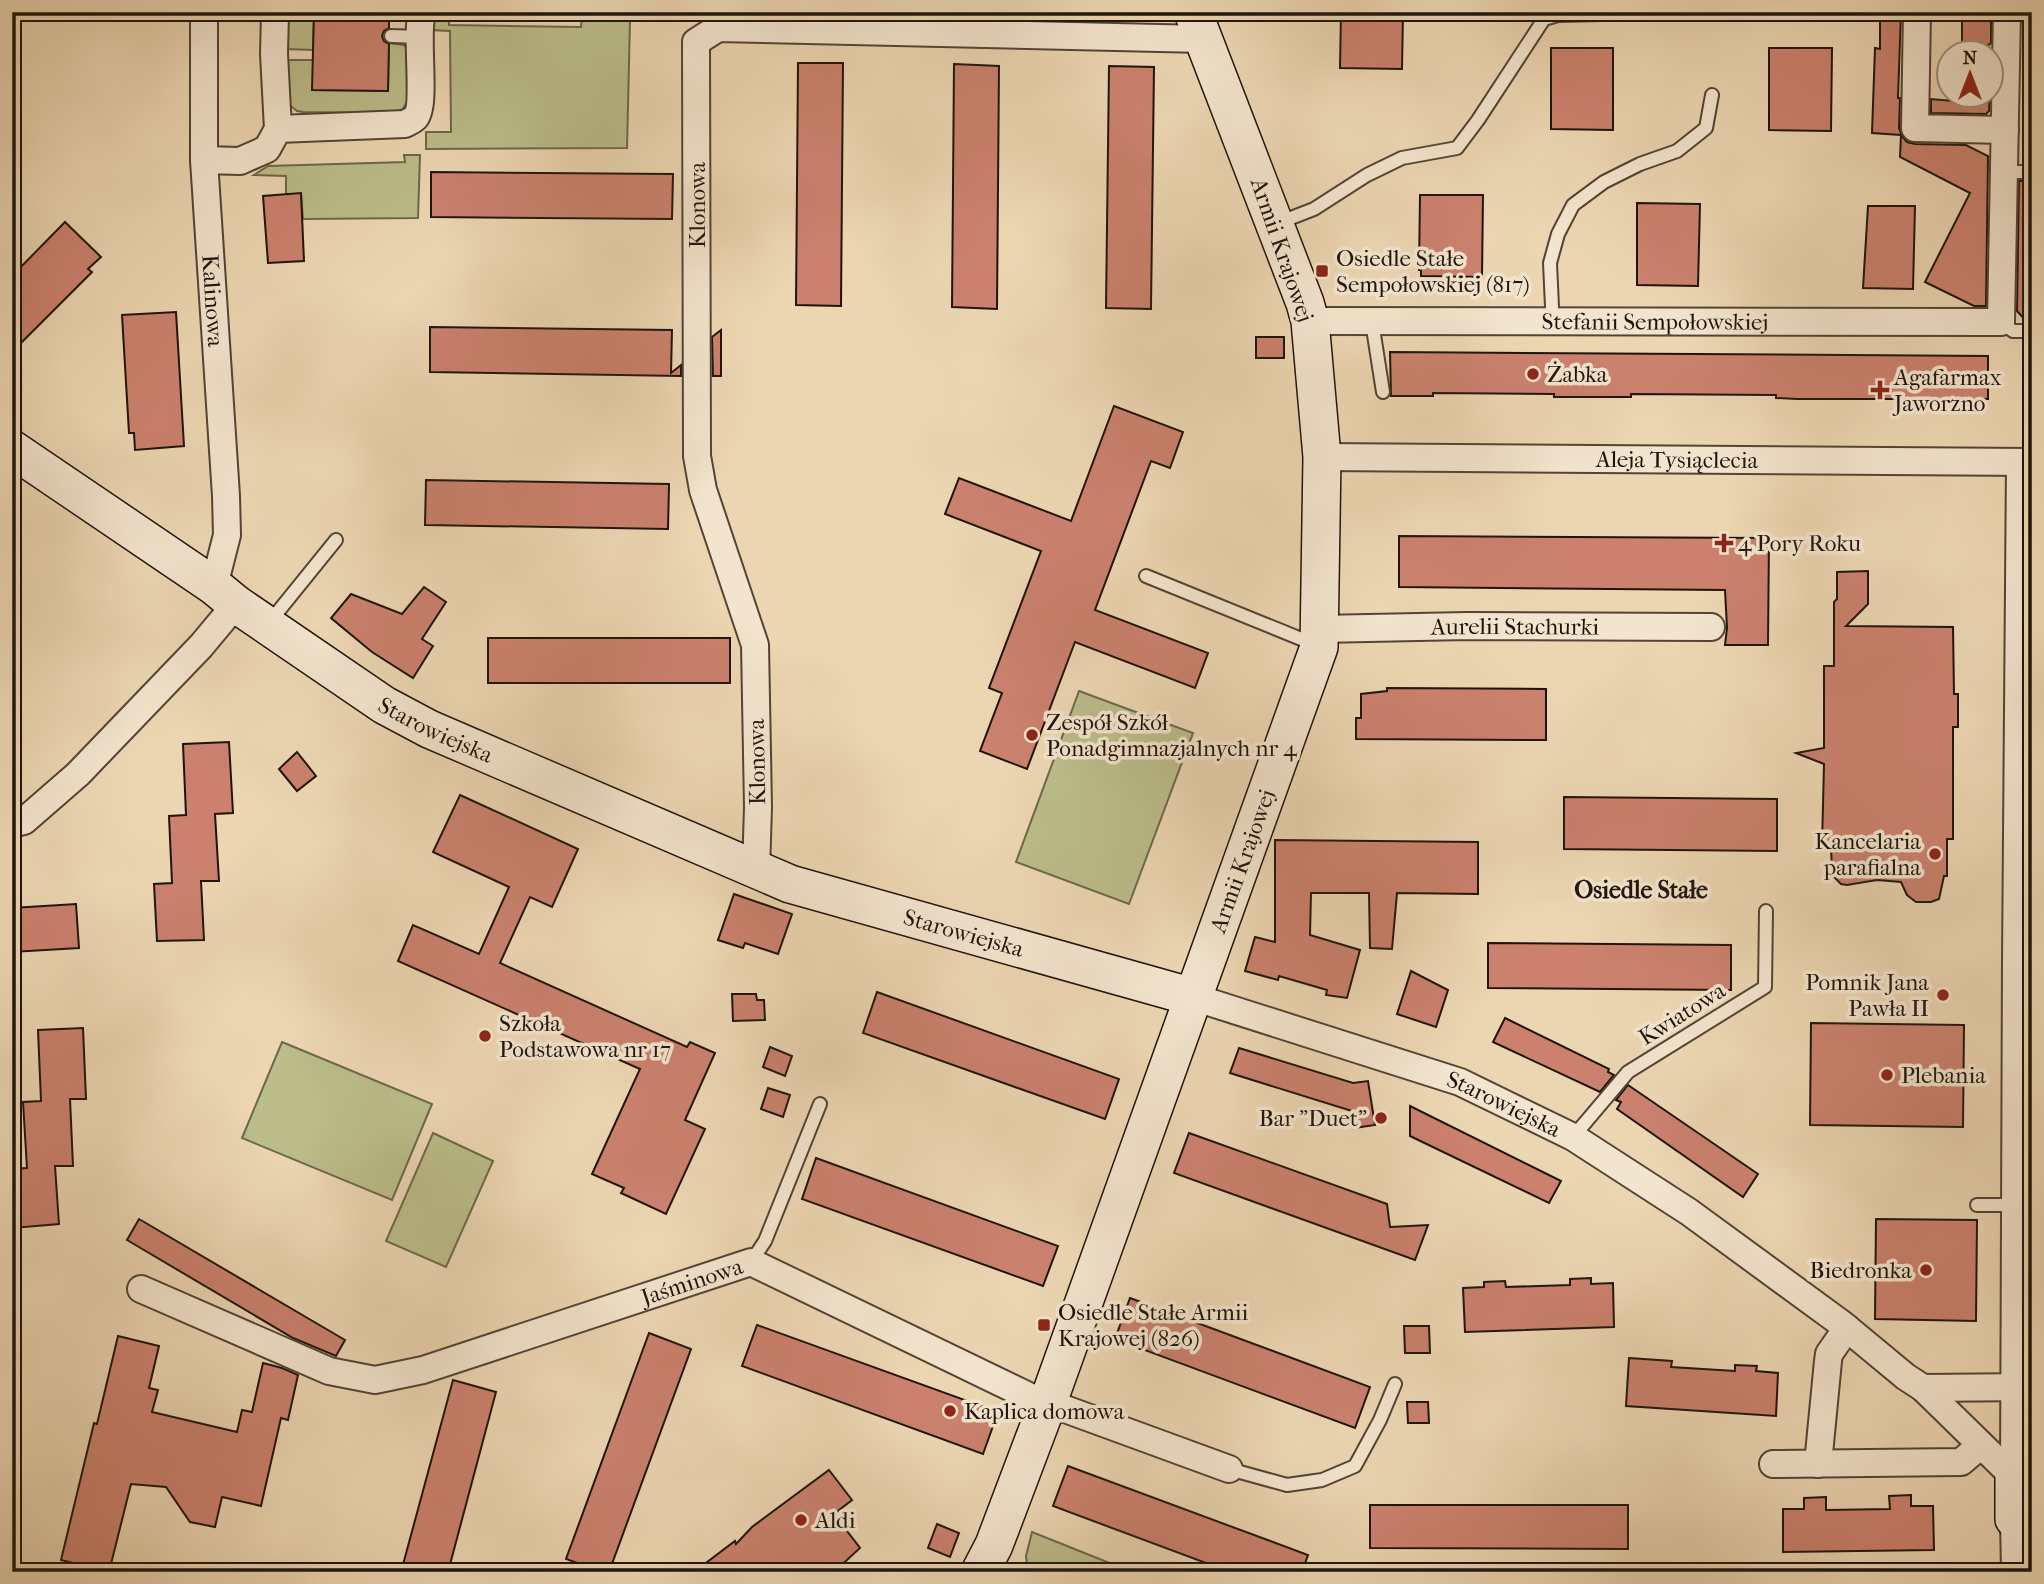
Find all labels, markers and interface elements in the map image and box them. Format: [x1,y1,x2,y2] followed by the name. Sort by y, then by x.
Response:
[1936,38,2006,108] north arrow
[1963,47,1978,69] text: N
[684,161,711,248] street label: Klonowa
[1244,174,1319,326] street label: Armii Krajowej
[1336,245,1530,298] place label: Osiedle Stałe Sempołowskiej (817)
[197,254,230,348] street label: Kalinowa
[1314,263,1330,279] marker: Osiedle Stałe Sempołowskiej (817)
[1542,308,1768,335] street label: Stefanii Sempołowskiej
[1547,361,1608,388] place label: Żabka
[1892,364,2002,417] place label: Agafarmax Jaworzno
[1525,366,1541,382] marker: Żabka
[1872,382,1888,398] marker: Agafarmax Jaworzno
[1595,445,1759,474] street label: Aleja Tysiąclecia
[1738,530,1861,557] place label: 4 Pory Roku
[1716,535,1732,551] marker: 4 Pory Roku
[1430,612,1599,640] street label: Aurelii Stachurki
[374,691,497,768] street label: Starowiejska
[1046,709,1298,762] place label: Zespół Szkół Ponadgimnazjalnych nr 4
[743,718,771,805] street label: Klonowa
[1024,727,1040,743] marker: Zespół Szkół Ponadgimnazjalnych nr 4
[1204,786,1280,937] street label: Armii Krajowej
[1815,828,1921,881] place label: Kancelaria parafialna
[1927,846,1943,862] marker: Kancelaria parafialna
[1574,876,1708,904] district label: Osiedle Stałe
[901,903,1027,962] street label: Starowiejska
[1805,969,1929,1022] place label: Pomnik Jana Pawła II
[1634,977,1730,1051] street label: Kwiatowa
[1935,987,1951,1003] marker: Pomnik Jana Pawła II
[499,1010,671,1063] place label: Szkoła Podstawowa nr 17
[477,1028,493,1044] marker: Szkoła Podstawowa nr 17
[1901,1062,1986,1089] place label: Plebania
[1444,1065,1566,1143] street label: Starowiejska
[1879,1067,1895,1083] marker: Plebania
[1259,1105,1367,1132] place label: Bar "Duet"
[1373,1110,1389,1126] marker: Bar "Duet"
[636,1252,746,1311] street label: Jaśminowa
[1810,1257,1912,1284] place label: Biedronka
[1918,1262,1934,1278] marker: Biedronka
[1058,1299,1249,1352] place label: Osiedle Stałe Armii Krajowej (826)
[1036,1317,1052,1333] marker: Osiedle Stałe Armii Krajowej (826)
[964,1398,1125,1425] place label: Kaplica domowa
[942,1403,958,1419] marker: Kaplica domowa
[814,1507,856,1534] place label: Aldi
[793,1512,809,1528] marker: Aldi

